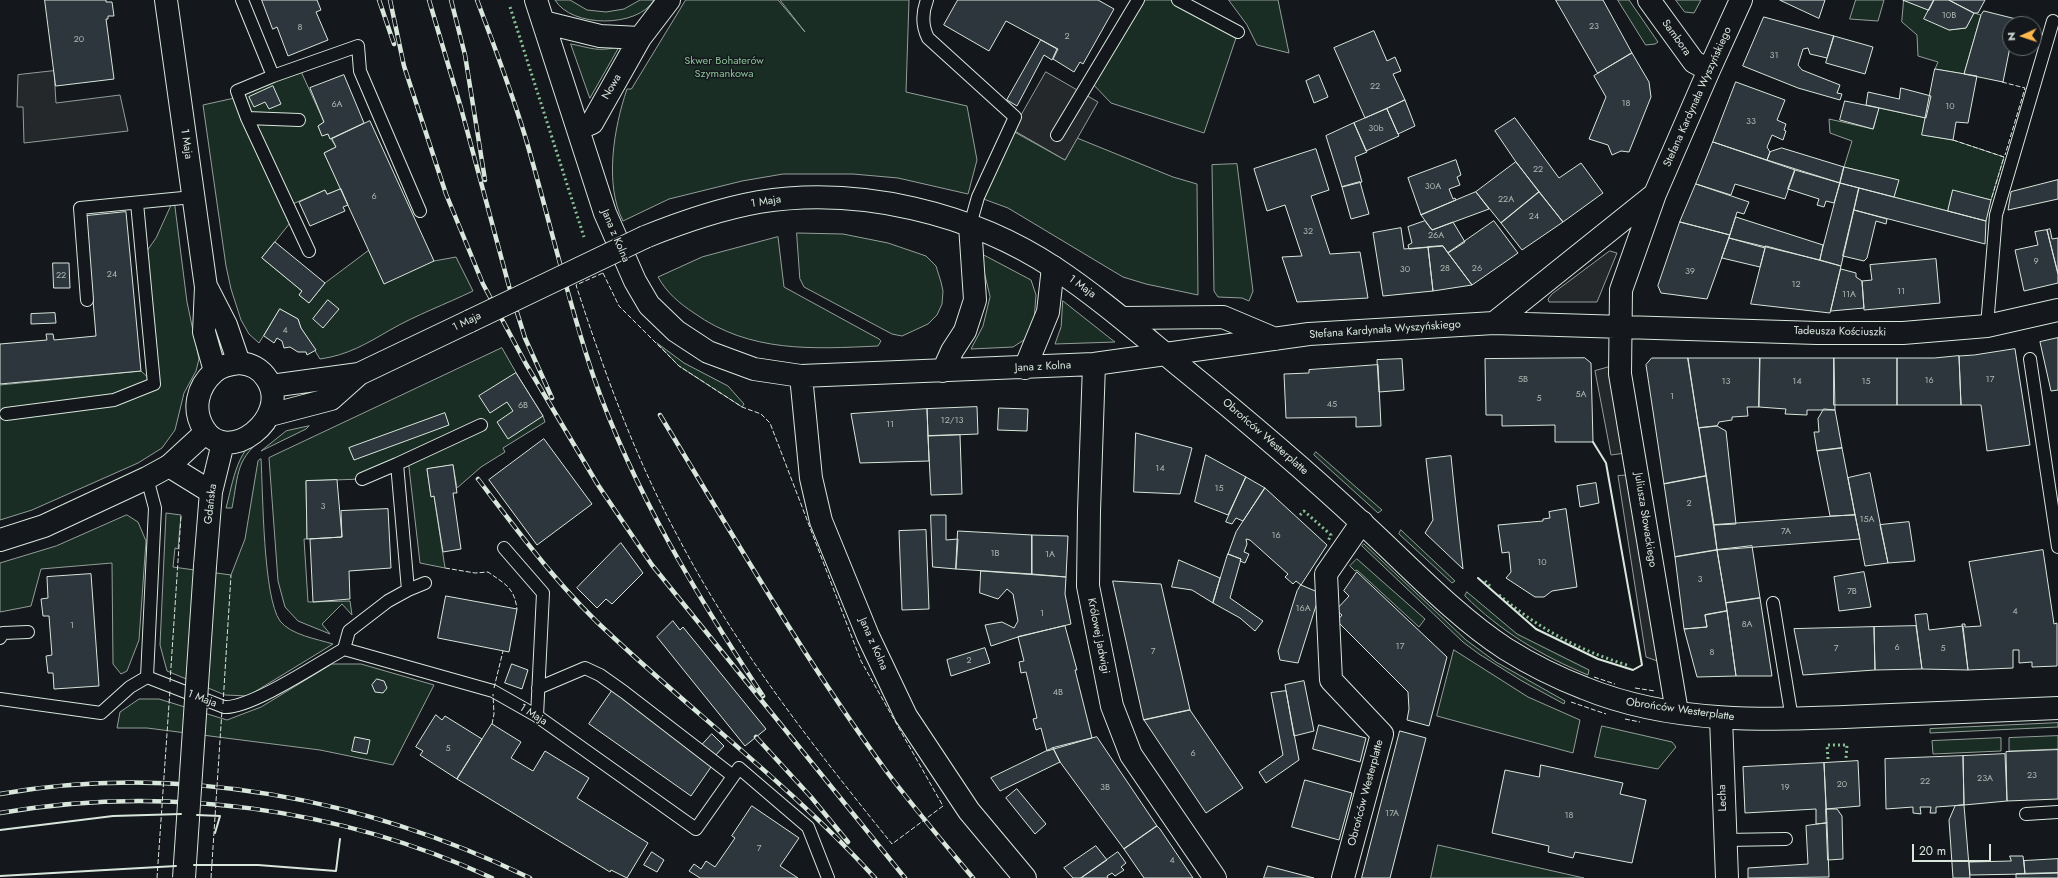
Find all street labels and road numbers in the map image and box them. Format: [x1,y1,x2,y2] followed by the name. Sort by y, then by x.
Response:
[1659,17,1693,59] street label: Sambora
[1661,25,1735,169] street label: Stefana Kardynała Wyszyńskiego
[599,72,625,102] street label: Nowa
[177,128,195,160] street label: 1 Maja
[750,193,782,211] street label: 1 Maja
[598,208,632,264] street label: Jana z Kolna
[1066,273,1098,301] street label: 1 Maja
[450,309,484,335] street label: 1 Maja
[1309,318,1461,342] street label: Stefana Kardynała Wyszyńskiego
[1794,325,1886,339] street label: Tadeusza Kościuszki
[1015,359,1071,375] street label: Jana z Kolna
[1219,396,1311,478] street label: Obrońców Westerplatte
[1631,472,1659,568] street label: Juliusza Słowackiego
[202,483,220,525] street label: Gdańska
[1084,597,1112,675] street label: Królowej Jadwigi
[856,616,890,672] street label: Jana z Kolna
[185,687,219,711] street label: 1 Maja
[1625,696,1735,724] street label: Obrońców Westerplatte
[517,701,549,729] street label: 1 Maja
[1345,738,1387,848] street label: Obrońców Westerplatte
[1716,784,1730,812] street label: Lecha

